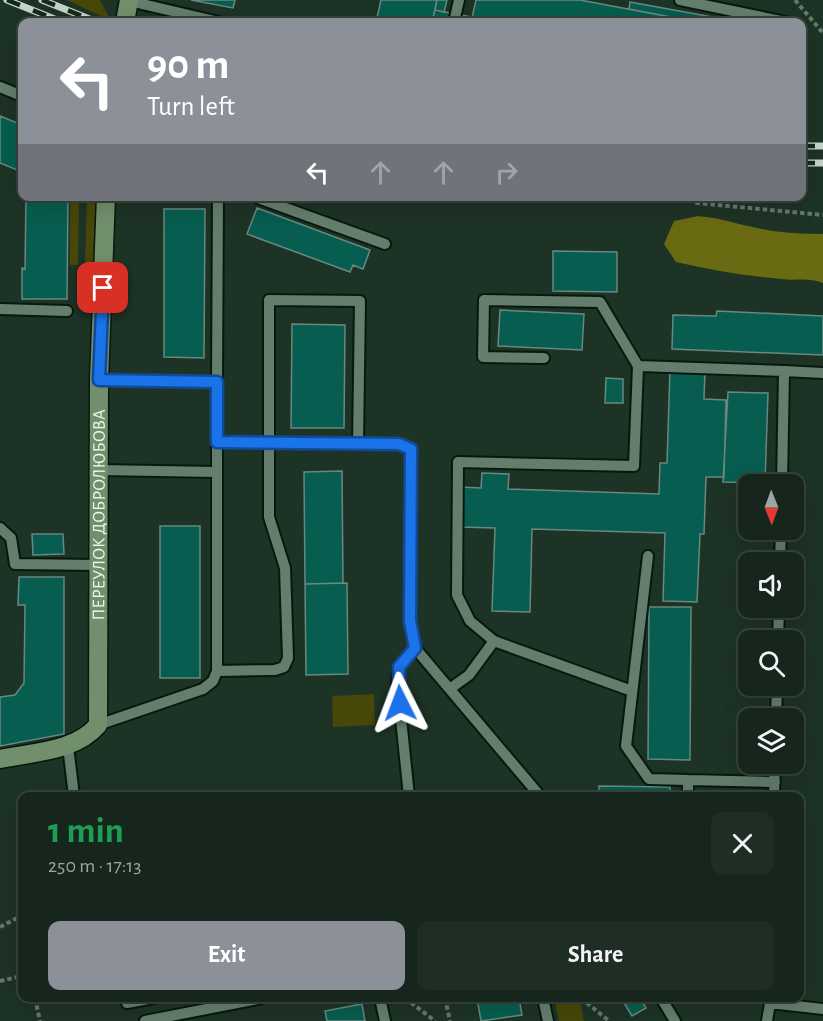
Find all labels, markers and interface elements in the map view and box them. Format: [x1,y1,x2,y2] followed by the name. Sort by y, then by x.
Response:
[48,42,126,120] icon: left
[147,44,229,86] text: 90 m
[147,93,235,120] text: Turn left
[301,156,334,189] icon: left
[364,156,397,189] icon: ahead
[427,156,460,189] icon: ahead
[490,156,523,189] icon: right
[77,262,128,313] pin
[86,271,119,304] icon: arrive
[90,409,109,620] street label: ПЕРЕУЛОК ДОБРОЛЮБОВА
[738,474,804,540] north arrow
[738,474,804,774] map controls
[738,552,804,618] button: sound
[738,630,804,696] button: search
[368,671,432,735] position arrow
[738,708,804,774] button: layers
[711,812,774,875] button: close
[48,813,124,849] text: 1 min
[48,856,141,876] text: 250 m · 17:13
[48,921,405,990] button: Exit
[417,921,774,990] button: Share

